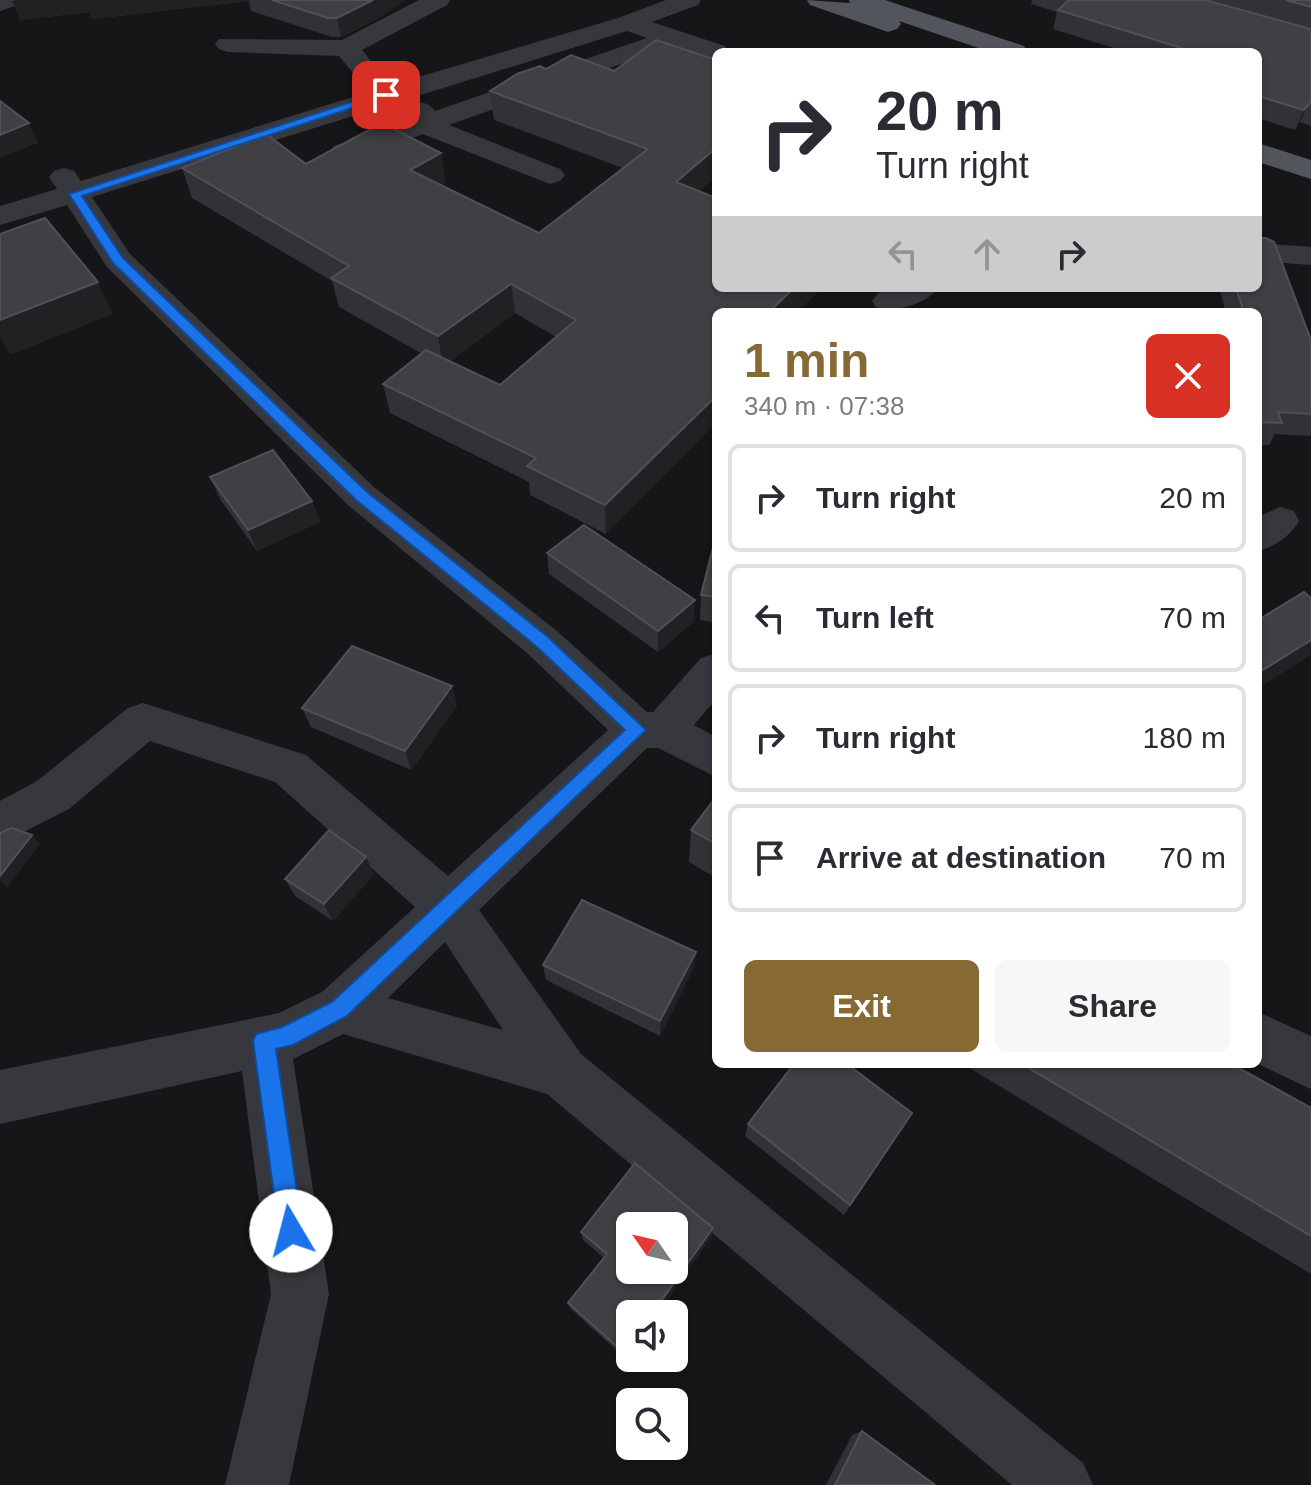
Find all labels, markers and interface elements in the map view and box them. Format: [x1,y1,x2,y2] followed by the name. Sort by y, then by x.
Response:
[352,61,420,129] pin
[364,73,408,117] icon: arrive
[876,79,1004,142] text: 20 m
[744,80,848,184] icon: right
[876,145,1029,186] text: Turn right
[881,232,925,276] icon: left
[965,232,1009,276] icon: ahead
[1049,232,1093,276] icon: right
[744,334,869,387] text: 1 min
[1146,334,1230,418] button: close
[744,391,904,421] text: 340 m · 07:38
[748,476,792,520] icon: right
[816,481,955,514] text: Turn right
[1159,481,1226,514] text: 20 m
[748,596,792,640] icon: left
[816,601,934,634] text: Turn left
[1159,601,1226,634] text: 70 m
[748,716,792,760] icon: right
[816,721,955,754] text: Turn right
[1143,721,1226,754] text: 180 m
[748,836,792,880] icon: arrive
[816,841,1106,874] text: Arrive at destination
[1159,841,1226,874] text: 70 m
[744,960,979,1052] button: Exit
[995,960,1230,1052] button: Share
[249,1189,333,1273] position arrow
[616,1212,688,1284] north arrow
[616,1212,688,1460] map controls
[616,1300,688,1372] button: sound
[616,1388,688,1460] button: search

